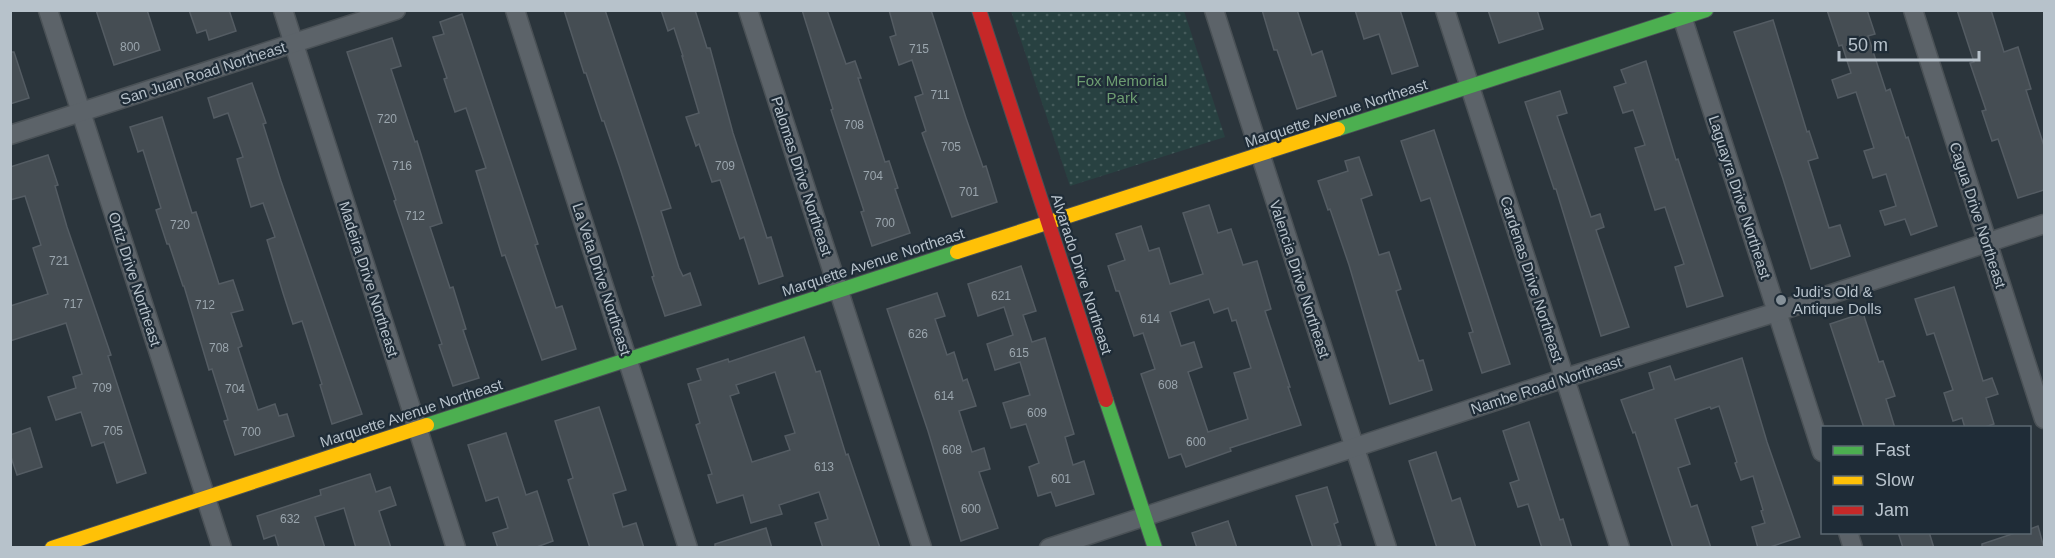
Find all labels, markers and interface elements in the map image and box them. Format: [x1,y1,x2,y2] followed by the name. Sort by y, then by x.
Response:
[1839,24,1978,62] scale bar
[1848,35,1888,55] text: 50 m
[118,38,288,108] street label: San Juan Road Northeast
[120,40,140,54] house number: 800
[909,42,929,56] house number: 715
[1077,72,1167,106] park label: Fox Memorial Park
[1243,75,1430,151] street label: Marquette Avenue Northeast
[930,88,950,102] house number: 711
[768,94,836,259] street label: Palomas Drive Northeast
[377,112,397,126] house number: 720
[1706,113,1775,282] street label: Laguayra Drive Northeast
[844,118,864,132] house number: 708
[941,140,961,154] house number: 705
[1946,140,2010,291] street label: Cagua Drive Northeast
[392,159,412,173] house number: 716
[715,159,735,173] house number: 709
[863,169,883,183] house number: 704
[959,185,979,199] house number: 701
[1048,192,1116,357] street label: Alvarado Drive Northeast
[1497,194,1567,365] street label: Cardenas Drive Northeast
[1266,198,1334,361] street label: Valencia Drive Northeast
[336,199,402,360] street label: Madeira Drive Northeast
[569,201,635,358] street label: La Veta Drive Northeast
[405,209,425,223] house number: 712
[105,210,165,349] street label: Ortiz Drive Northeast
[875,216,895,230] house number: 700
[170,218,190,232] house number: 720
[780,224,967,300] street label: Marquette Avenue Northeast
[49,254,69,268] house number: 721
[1793,283,1881,317] place label: Judi's Old & Antique Dolls
[991,289,1011,303] house number: 621
[1774,293,1788,307] marker: Judi's Old & Antique Dolls
[63,297,83,311] house number: 717
[195,298,215,312] house number: 712
[1140,312,1160,326] house number: 614
[908,327,928,341] house number: 626
[209,341,229,355] house number: 708
[1009,346,1029,360] house number: 615
[1468,352,1624,417] street label: Nambe Road Northeast
[318,375,505,451] street label: Marquette Avenue Northeast
[1158,378,1178,392] house number: 608
[92,381,112,395] house number: 709
[225,382,245,396] house number: 704
[934,389,954,403] house number: 614
[1027,406,1047,420] house number: 609
[103,424,123,438] house number: 705
[241,425,261,439] house number: 700
[1821,426,2031,534] legend
[1186,435,1206,449] house number: 600
[1875,440,1910,460] text: Fast
[942,443,962,457] house number: 608
[814,460,834,474] house number: 613
[1875,470,1915,490] text: Slow
[1051,472,1071,486] house number: 601
[1875,500,1909,520] text: Jam
[961,502,981,516] house number: 600
[280,512,300,526] house number: 632

